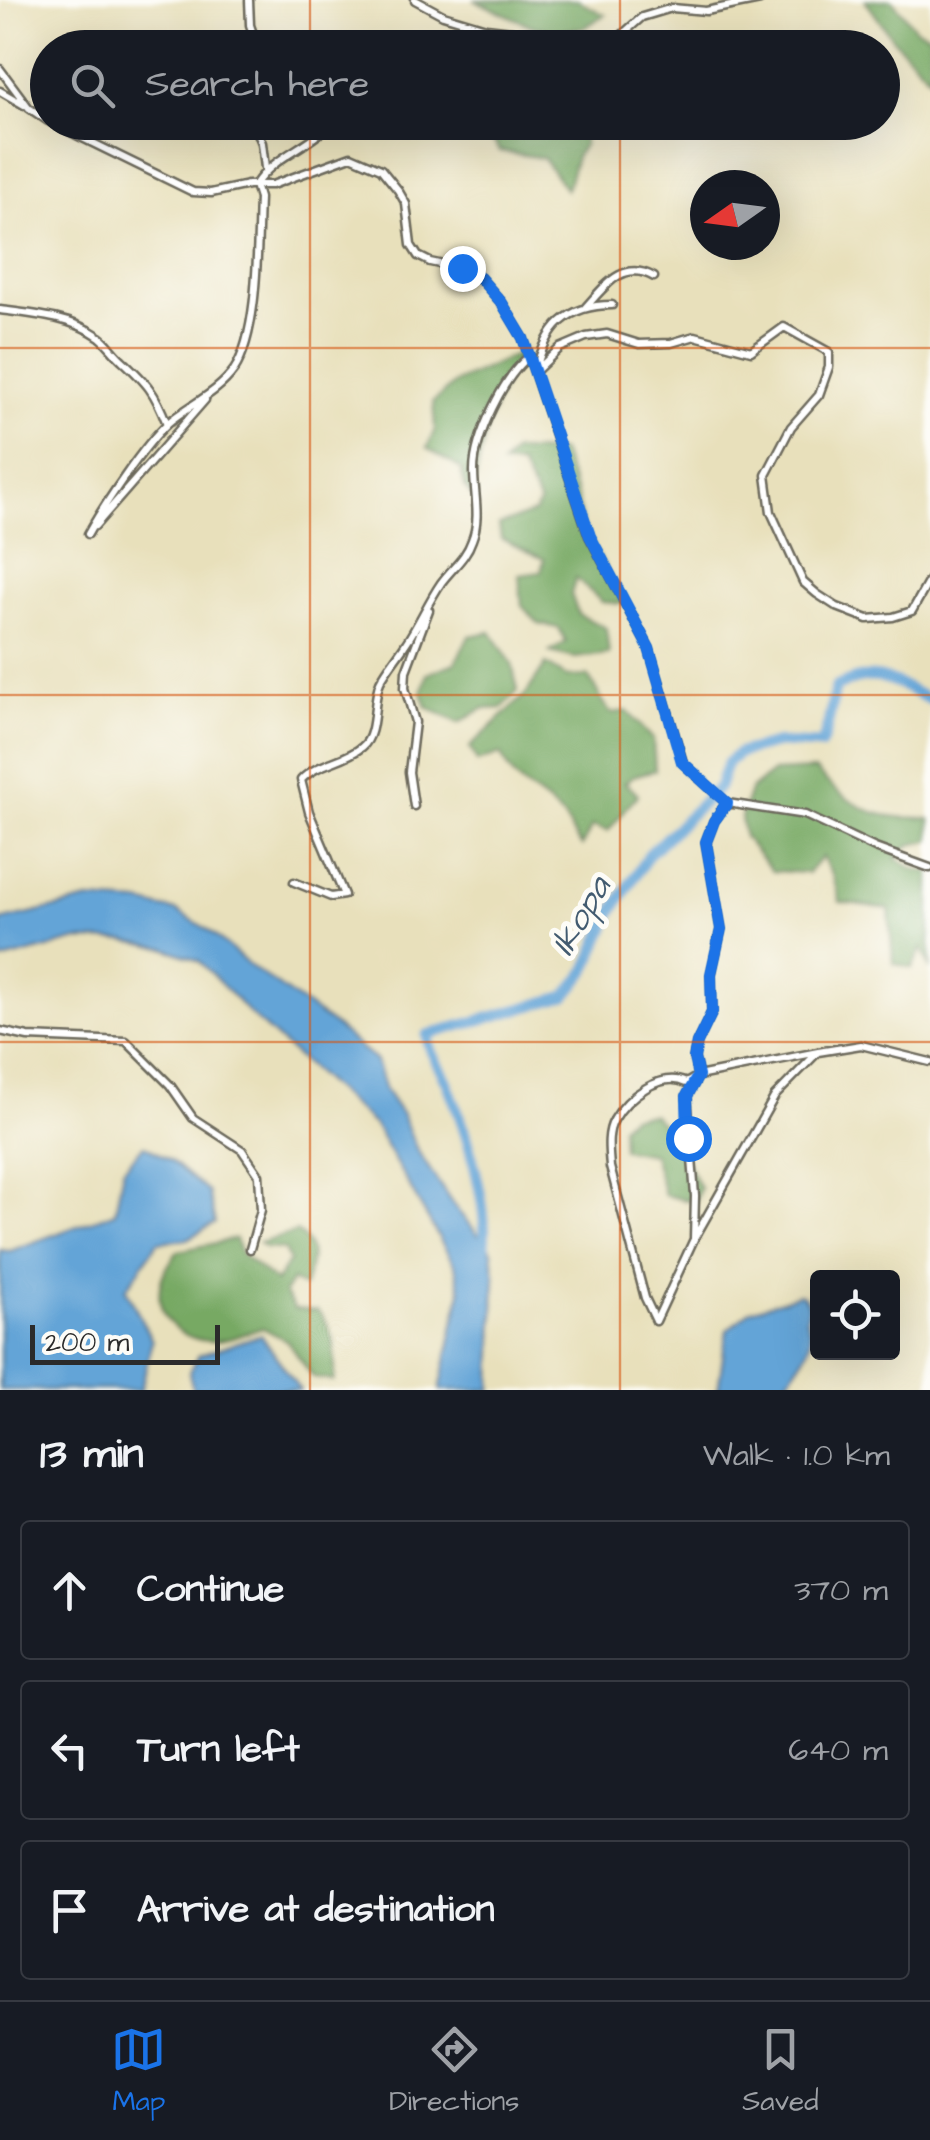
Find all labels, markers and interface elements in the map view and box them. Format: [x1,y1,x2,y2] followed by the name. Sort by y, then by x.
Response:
[30,30,900,140] search box
[65,58,120,113] icon: search
[145,59,369,111] text: Search here
[690,170,780,260] north arrow
[440,246,486,292] route end
[539,866,624,965] water label: Ikopa
[666,1116,712,1162] route start
[810,1270,900,1360] map controls
[810,1270,900,1360] button: locate
[30,1320,220,1364] scale bar
[45,1323,129,1362] text: 200 m
[40,1426,144,1484] text: 13 min
[703,1433,890,1478] text: Walk · 1.0 km
[42,1563,97,1618] icon: ahead
[137,1564,284,1616] text: Continue
[794,1568,888,1613] text: 370 m
[42,1723,97,1778] icon: left
[137,1724,300,1776] text: Turn left
[788,1728,888,1773] text: 640 m
[42,1883,97,1938] icon: arrive
[137,1884,494,1936] text: Arrive at destination
[111,2022,166,2121] tab: Map
[389,2022,519,2121] tab: Directions
[742,2022,819,2121] tab: Saved

